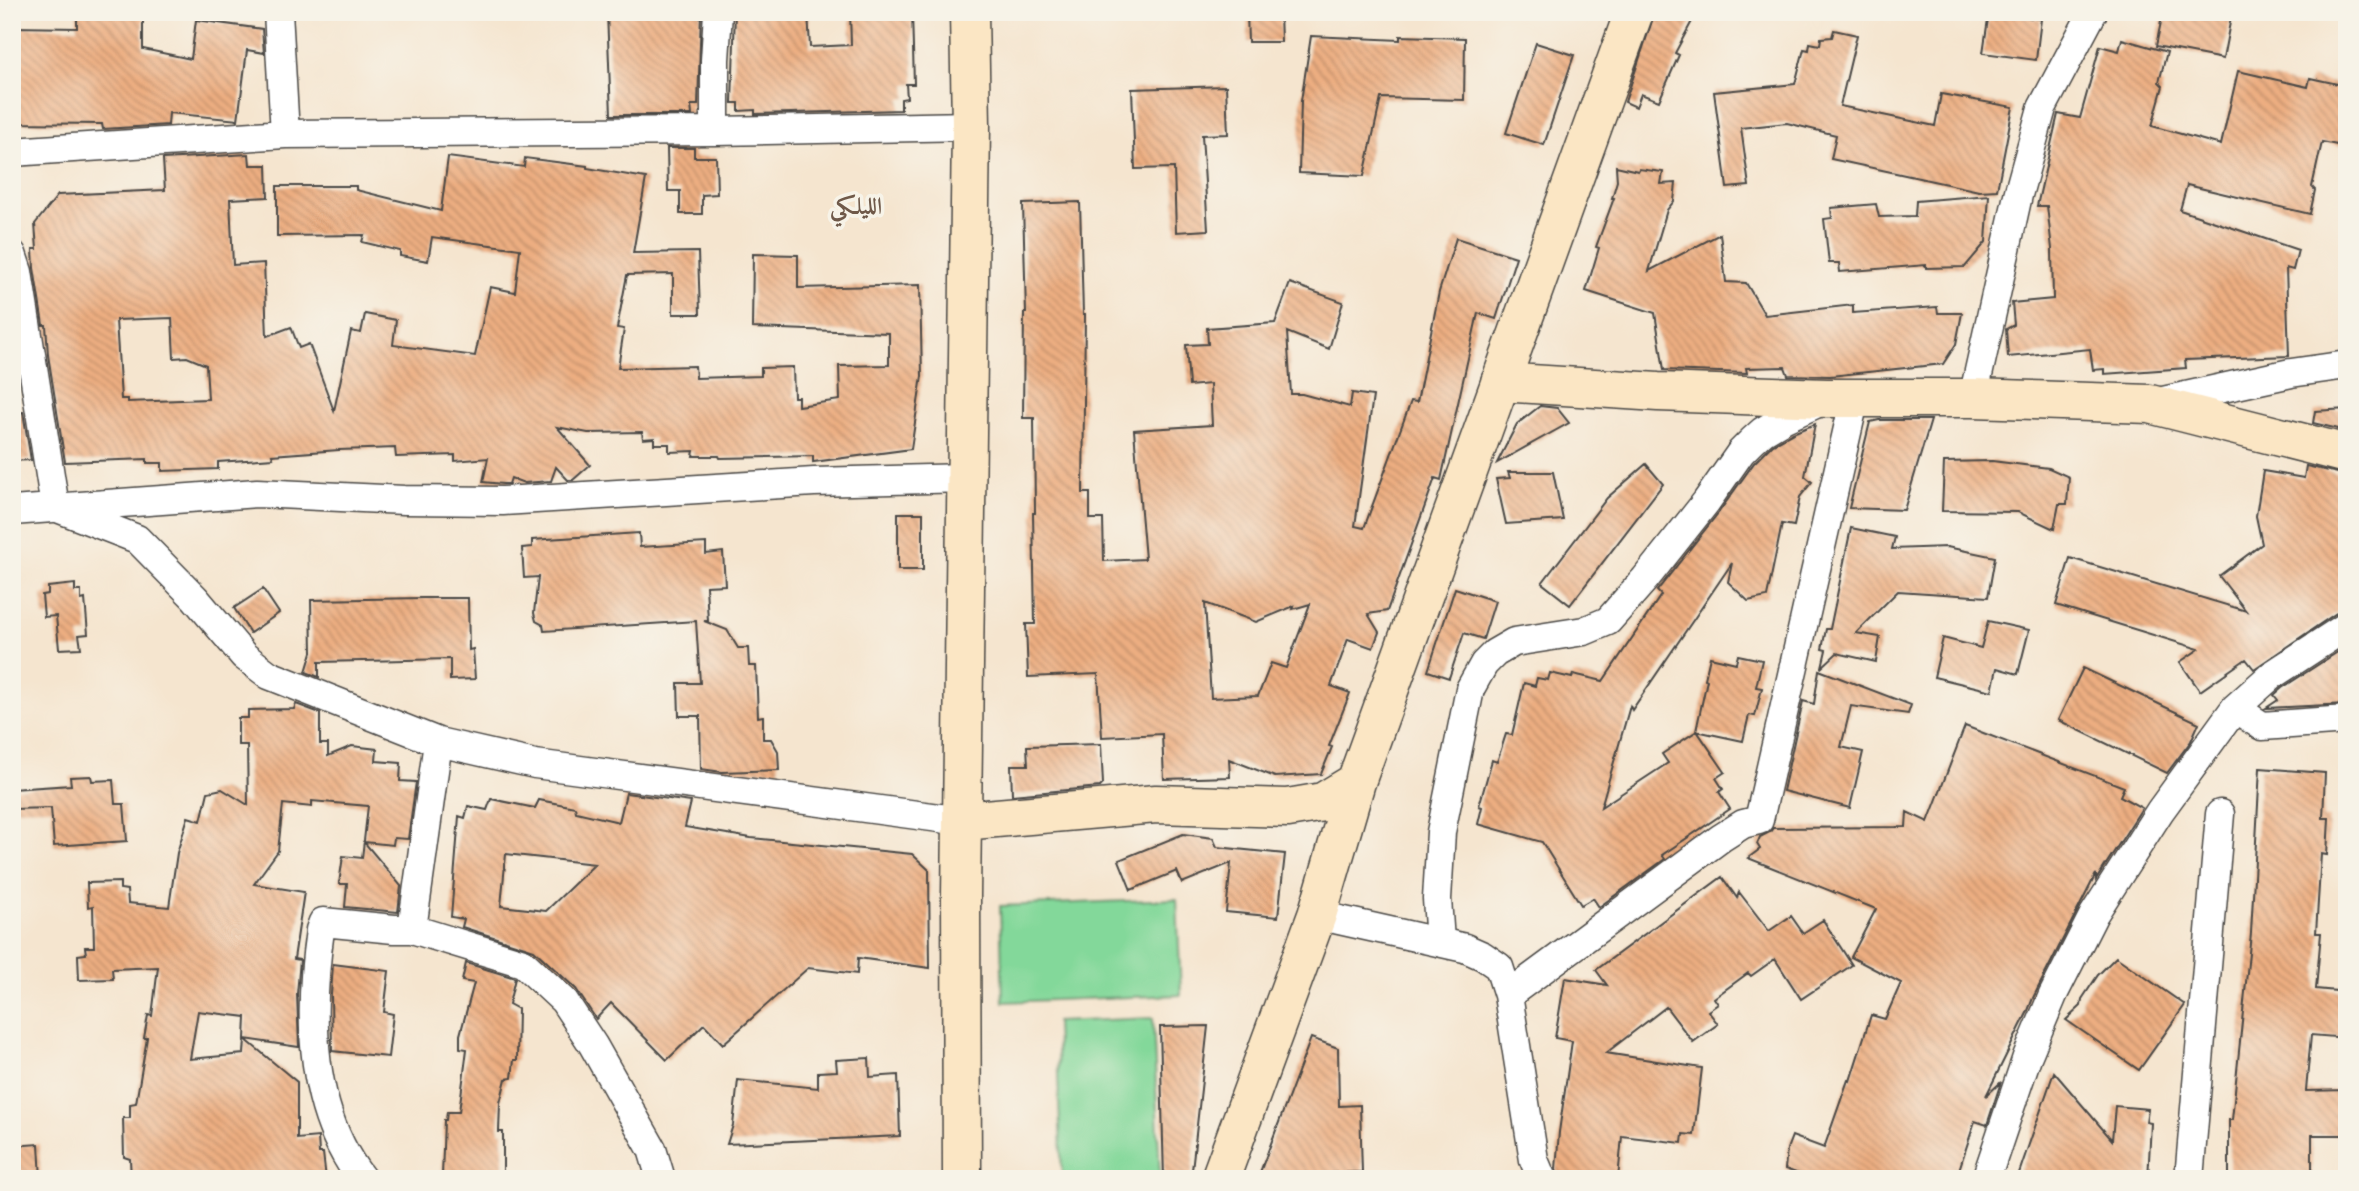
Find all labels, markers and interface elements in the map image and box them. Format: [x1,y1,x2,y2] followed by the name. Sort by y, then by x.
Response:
[830,190,882,228] district label: الليلكي

